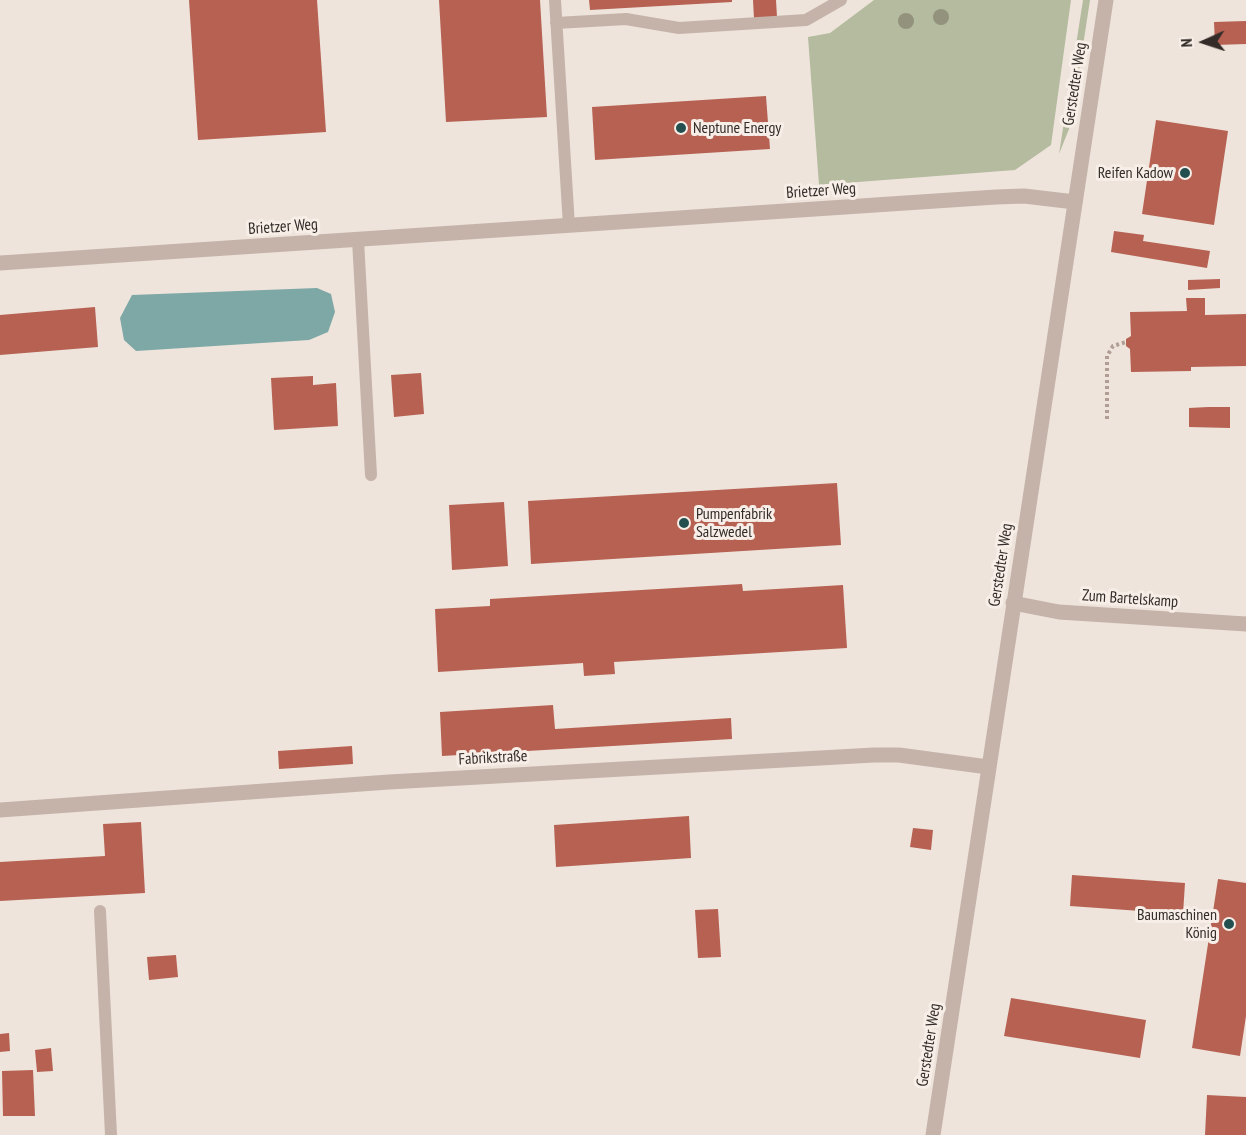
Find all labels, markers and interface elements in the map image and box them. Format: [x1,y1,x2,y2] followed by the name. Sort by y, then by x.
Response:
[1174,12,1234,72] north arrow
[1176,38,1196,48] text: N
[1059,41,1091,127] street label: Gerstedter Weg
[693,118,781,138] place label: Neptune Energy
[674,121,688,135] marker: Neptune Energy
[1098,163,1173,183] place label: Reifen Kadow
[1178,166,1192,180] marker: Reifen Kadow
[785,179,857,203] street label: Brietzer Weg
[247,215,319,239] street label: Brietzer Weg
[696,504,772,542] place label: Pumpenfabrik Salzwedel
[677,516,691,530] marker: Pumpenfabrik Salzwedel
[985,522,1017,608] street label: Gerstedter Weg
[1081,586,1179,612] street label: Zum Bartelskamp
[458,747,528,769] street label: Fabrikstraße
[1137,905,1217,943] place label: Baumaschinen König
[1222,917,1236,931] marker: Baumaschinen König
[913,1002,945,1088] street label: Gerstedter Weg

